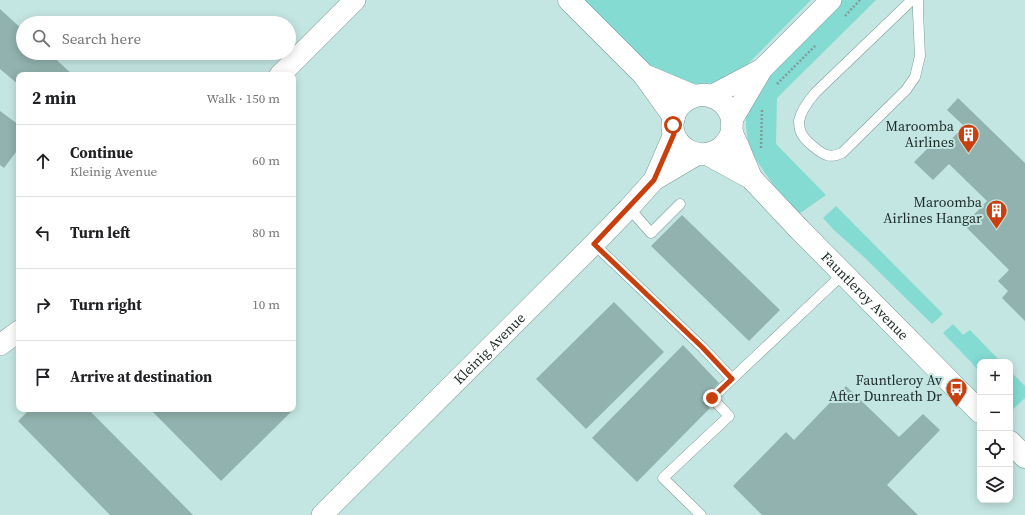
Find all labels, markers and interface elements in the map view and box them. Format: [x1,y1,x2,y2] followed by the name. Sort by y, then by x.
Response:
[16,16,296,60] search box
[30,27,52,49] icon: search
[62,28,141,49] text: Search here
[32,86,76,110] text: 2 min
[207,90,280,107] text: Walk · 150 m
[664,116,682,134] route start
[886,116,955,152] place label: Maroomba Airlines
[956,121,982,154] building icon: Maroomba Airlines
[70,142,133,163] text: Continue
[32,150,54,172] icon: ahead
[252,152,280,169] text: 60 m
[70,163,157,180] text: Kleinig Avenue
[883,192,983,228] place label: Maroomba Airlines Hangar
[984,197,1010,230] building icon: Maroomba Airlines Hangar
[32,222,54,244] icon: left
[70,222,130,243] text: Turn left
[252,224,280,241] text: 80 m
[817,247,913,344] street label: Fauntleroy Avenue
[32,294,54,316] icon: right
[70,294,142,315] text: Turn right
[252,296,280,313] text: 10 m
[449,308,530,389] street label: Kleinig Avenue
[977,359,1013,503] map controls
[977,359,1013,395] button: +
[32,366,54,388] icon: arrive
[70,366,212,387] text: Arrive at destination
[829,370,942,406] place label: Fauntleroy Av After Dunreath Dr
[944,375,970,408] bus stop icon: Fauntleroy Av After Dunreath Dr
[703,389,721,407] route end
[977,395,1013,431] button: −
[977,431,1013,467] button: locate
[977,467,1013,503] button: layers

